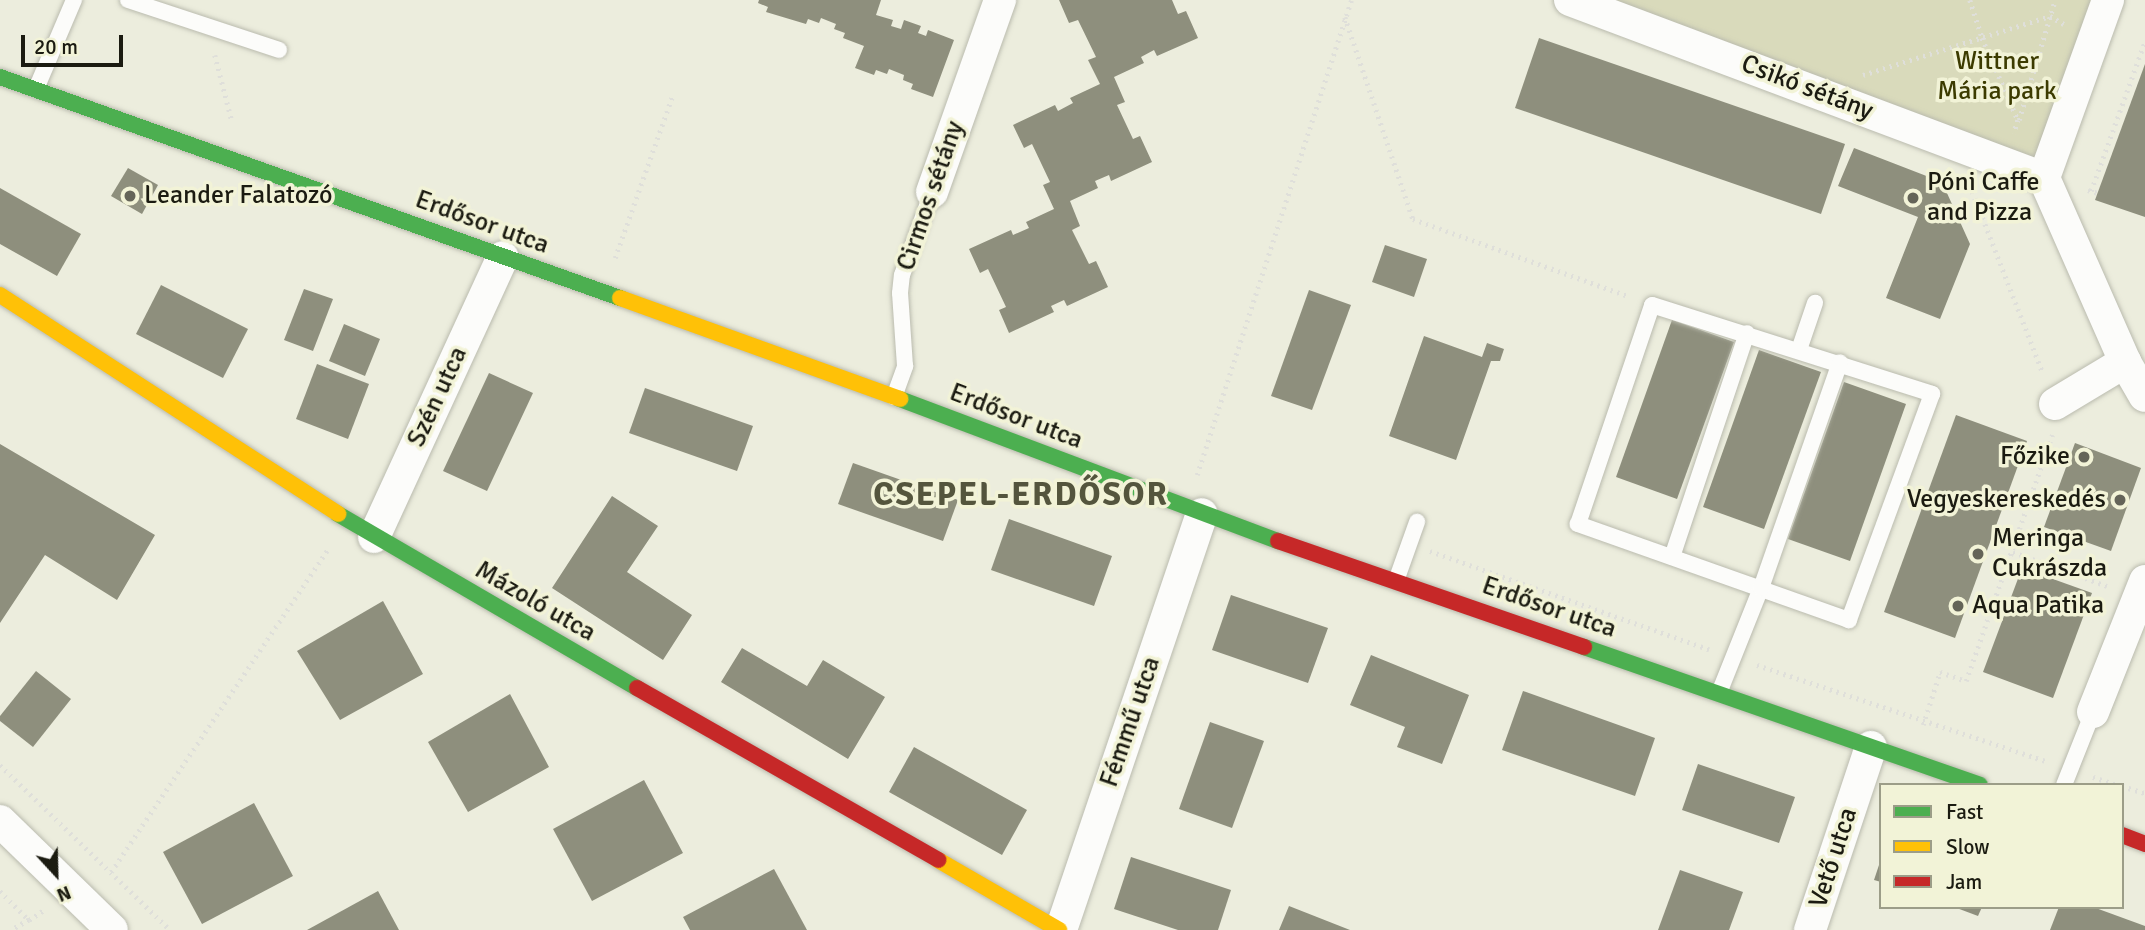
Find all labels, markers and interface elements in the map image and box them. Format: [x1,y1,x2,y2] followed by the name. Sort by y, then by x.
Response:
[24,21,126,65] scale bar
[34,34,78,60] text: 20 m
[1937,46,2057,108] park label: Wittner Mária park
[1737,49,1877,127] street label: Csikó sétány
[891,117,971,275] street label: Cirmos sétány
[1927,167,2040,228] place label: Póni Caffe and Pizza
[144,180,333,212] place label: Leander Falatozó
[411,184,553,262] street label: Erdősor utca
[122,188,138,204] marker: Leander Falatozó
[1905,190,1921,206] marker: Póni Caffe and Pizza
[401,342,475,452] street label: Szén utca
[945,377,1087,457] street label: Erdősor utca
[2000,441,2070,473] place label: Főzike
[2076,449,2092,465] marker: Főzike
[875,475,1167,515] district label: CSEPEL-ERDŐSOR
[1907,484,2106,516] place label: Vegyeskereskedés
[2112,492,2128,508] marker: Vegyeskereskedés
[1992,523,2107,584] place label: Meringa Cukrászda
[1970,546,1986,562] marker: Meringa Cukrászda
[469,555,601,649] street label: Mázoló utca
[1478,570,1620,646] street label: Erdősor utca
[1972,590,2104,622] place label: Aqua Patika
[1950,598,1966,614] marker: Aqua Patika
[1094,653,1168,791] street label: Fémmű utca
[1879,783,2124,909] legend
[1946,799,1983,825] text: Fast
[1803,804,1865,912] street label: Vető utca
[1946,834,1990,860] text: Slow
[21,839,91,909] north arrow
[1946,869,1982,895] text: Jam
[53,880,74,907] text: N

